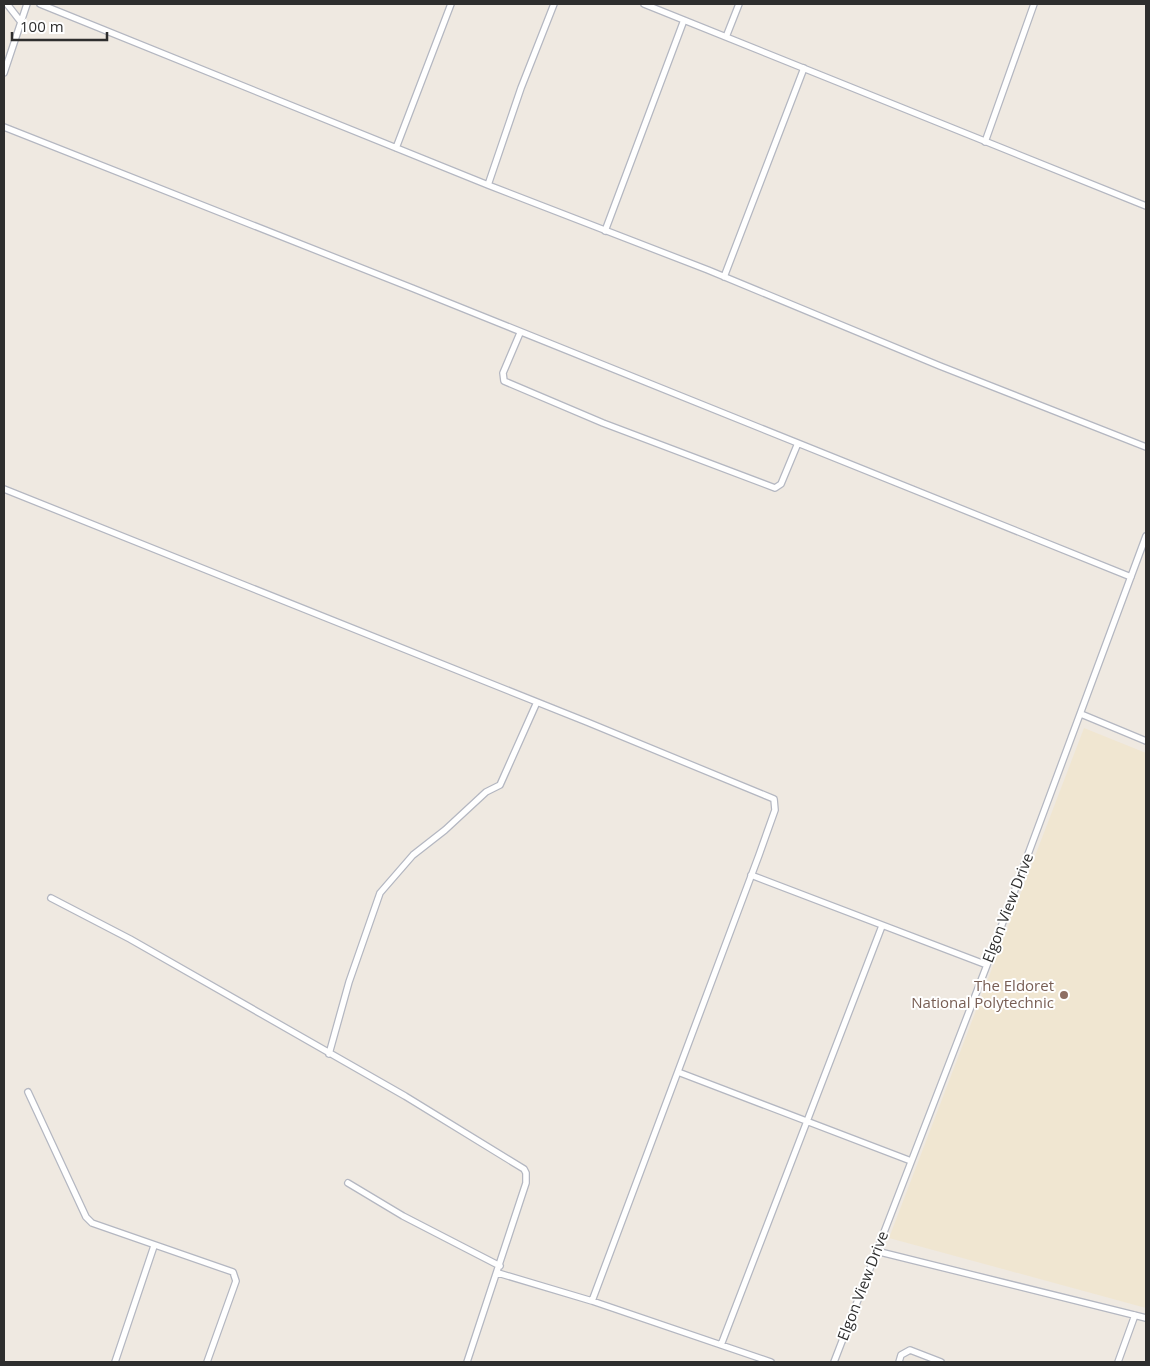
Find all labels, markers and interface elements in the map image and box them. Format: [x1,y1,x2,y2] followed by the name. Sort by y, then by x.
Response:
[12,10,108,42] scale bar
[20,16,64,36] text: 100 m
[977,850,1037,965] street label: Elgon View Drive
[911,975,1054,1012] place label: The Eldoret National Polytechnic
[1058,989,1070,1001] marker: The Eldoret National Polytechnic
[832,1228,892,1343] street label: Elgon View Drive

